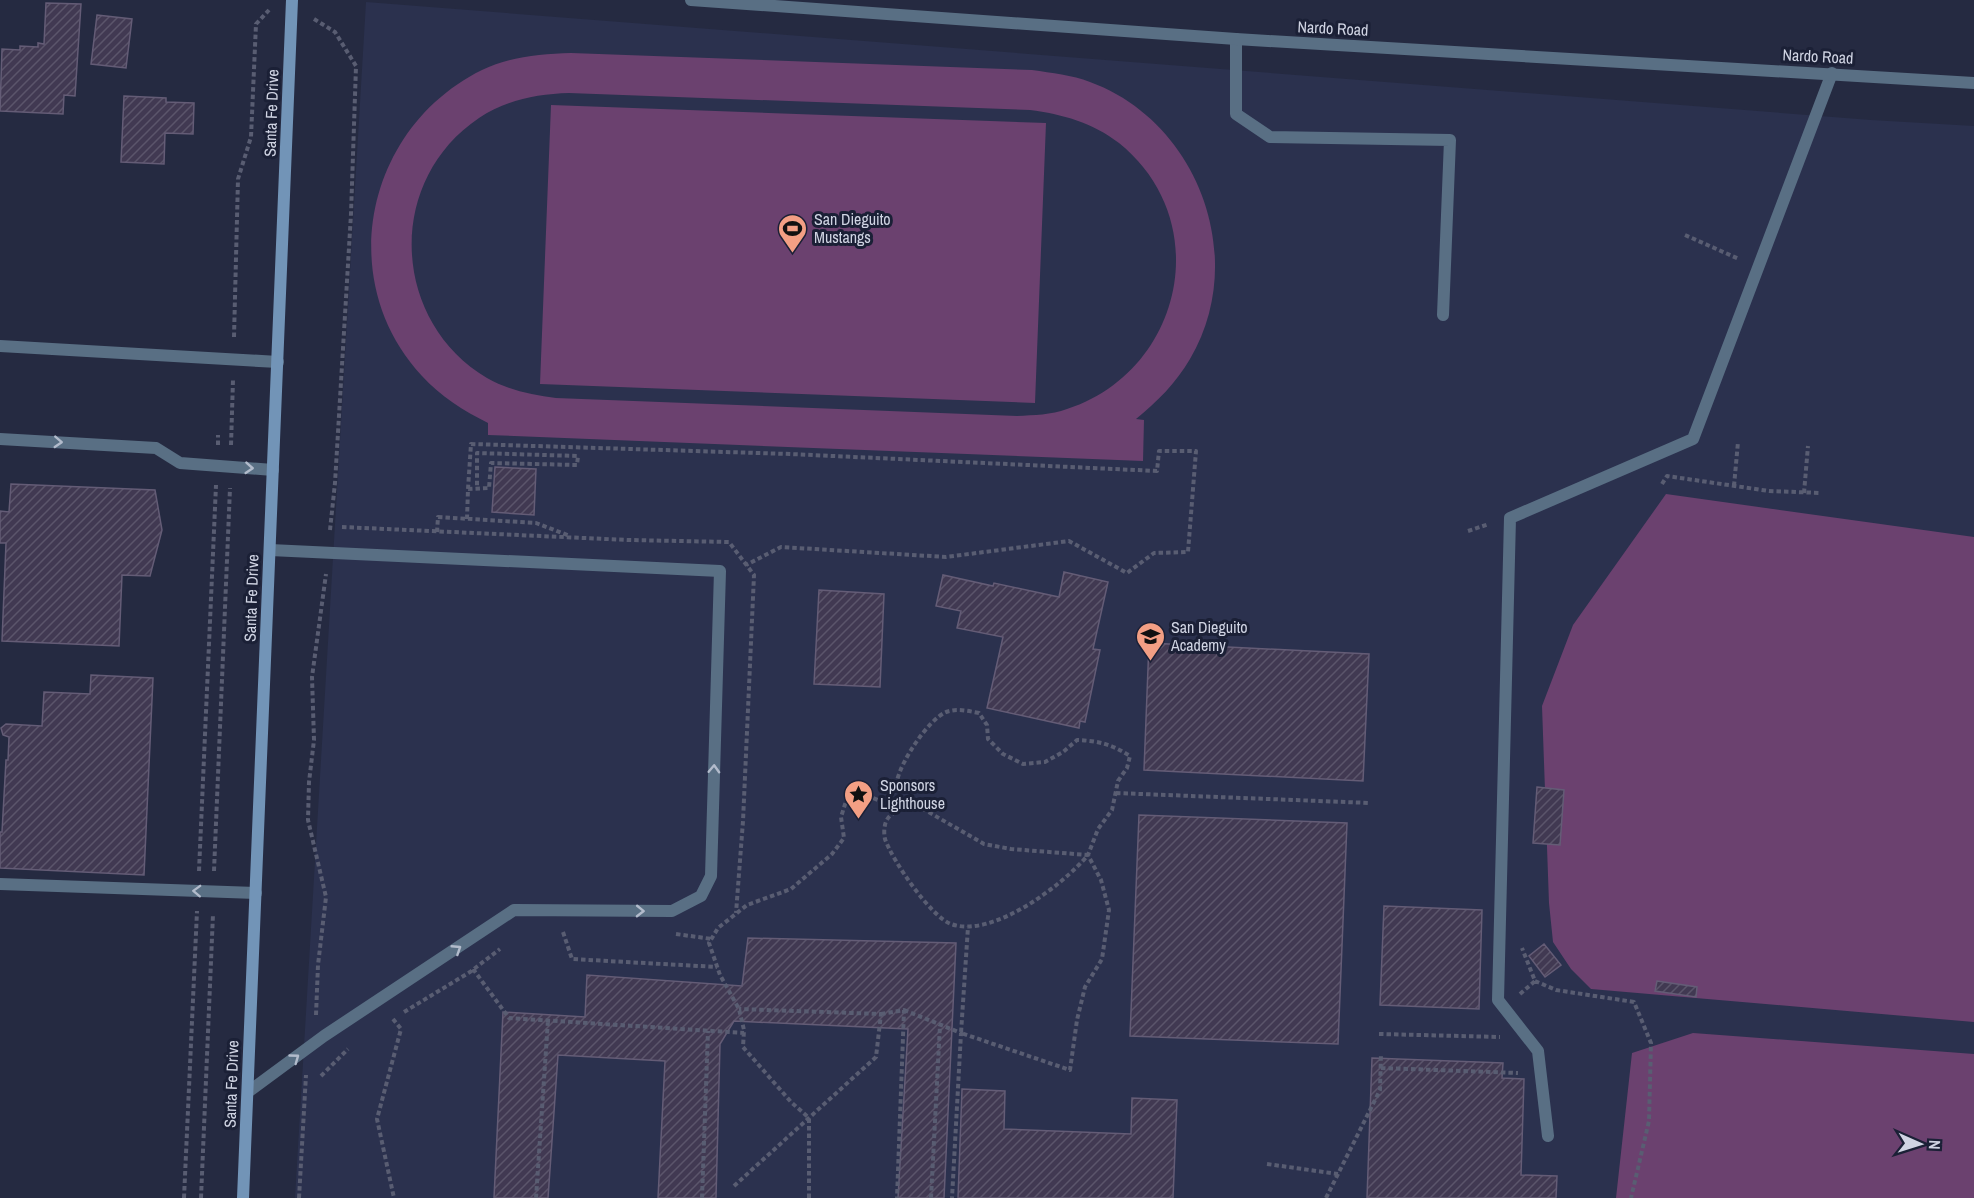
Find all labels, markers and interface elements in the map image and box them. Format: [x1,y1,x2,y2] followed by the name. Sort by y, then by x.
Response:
[1297,15,1369,41] street label: Nardo Road
[1782,43,1854,69] street label: Nardo Road
[258,69,284,157] street label: Santa Fe Drive
[814,208,891,248] place label: San Dieguito Mustangs
[777,212,809,254] sports icon: San Dieguito Mustangs
[54,436,63,449] one-way arrow
[244,461,253,474] one-way arrow
[238,554,264,642] street label: Santa Fe Drive
[1170,616,1248,656] place label: San Dieguito Academy
[1134,620,1166,662] school or university icon: San Dieguito Academy
[708,764,721,773] one-way arrow
[880,774,945,814] place label: Sponsors Lighthouse
[843,778,875,820] place icon: Sponsors Lighthouse
[193,884,202,897] one-way arrow
[635,905,644,917] one-way arrow
[450,945,461,956] one-way arrow
[218,1040,244,1128] street label: Santa Fe Drive
[288,1054,299,1065] one-way arrow
[1890,1114,1950,1174] north arrow
[1924,1139,1946,1150] text: N

